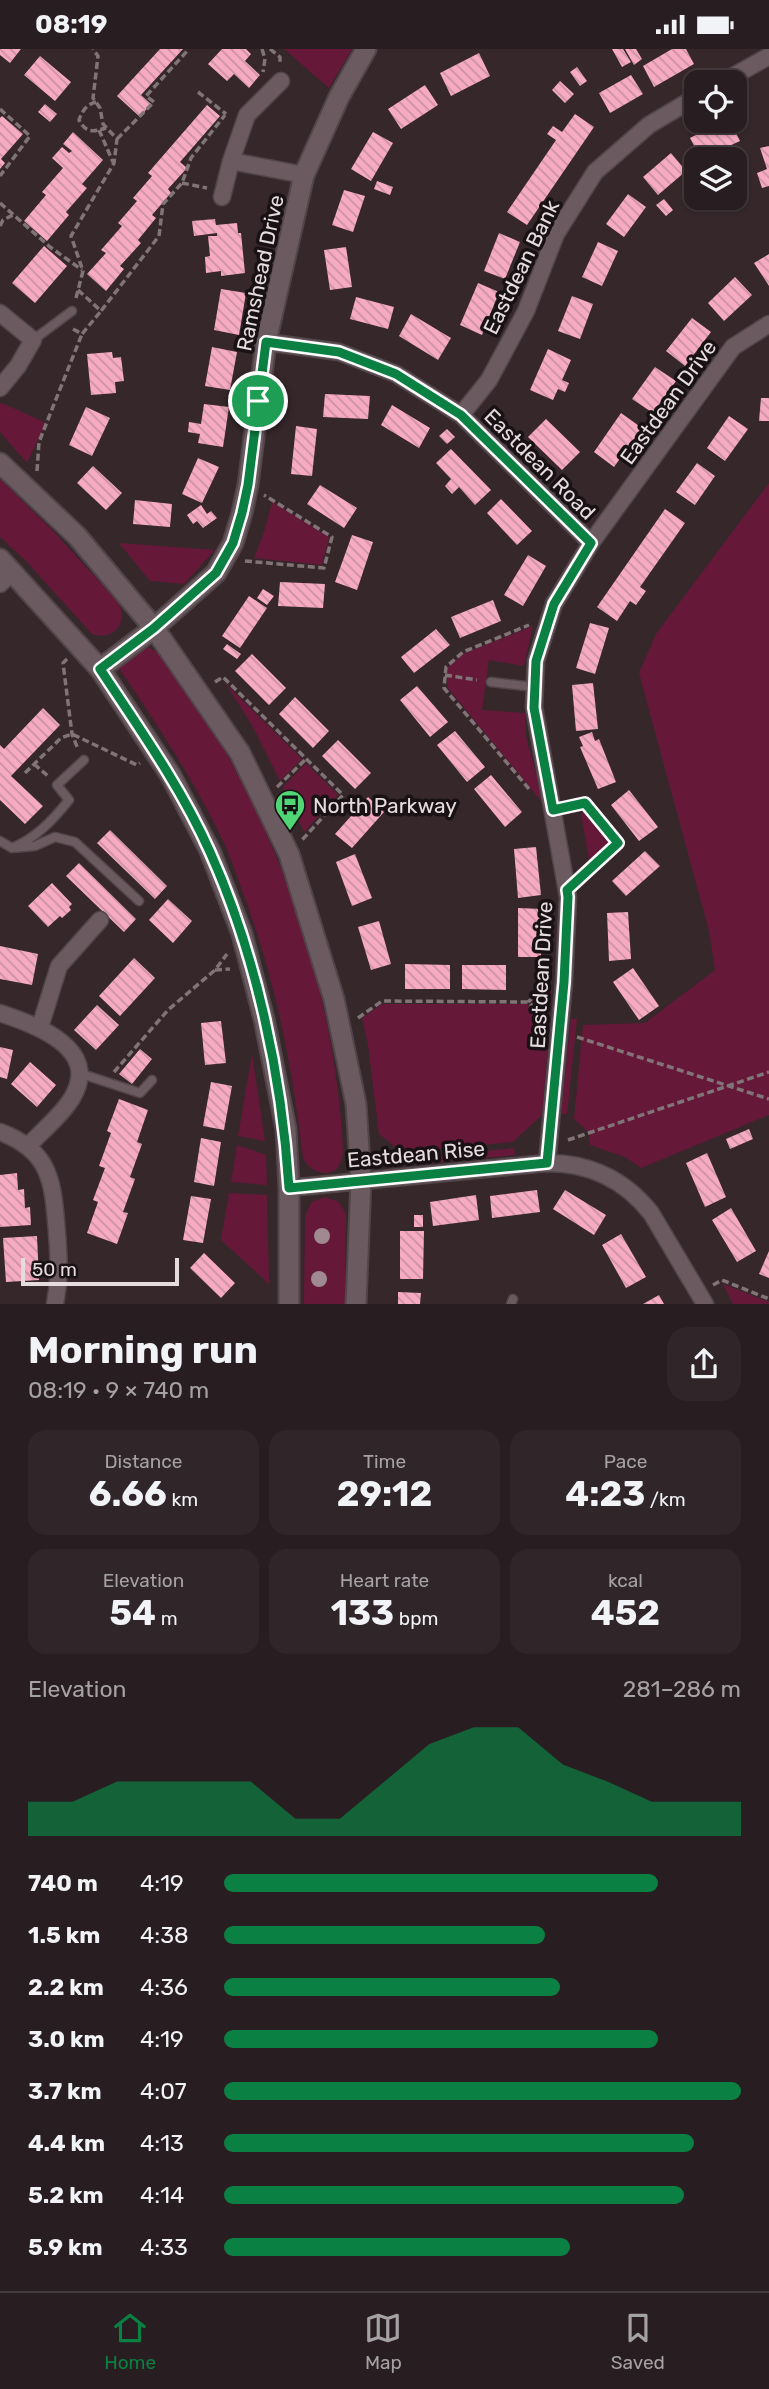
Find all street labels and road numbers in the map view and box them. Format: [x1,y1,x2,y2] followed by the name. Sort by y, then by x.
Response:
[231,193,289,353] street label: Ramshead Drive
[478,196,564,338] street label: Eastdean Bank
[615,335,721,469] street label: Eastdean Drive
[479,403,601,525] street label: Eastdean Road
[525,901,557,1049] street label: Eastdean Drive
[346,1136,486,1172] street label: Eastdean Rise

